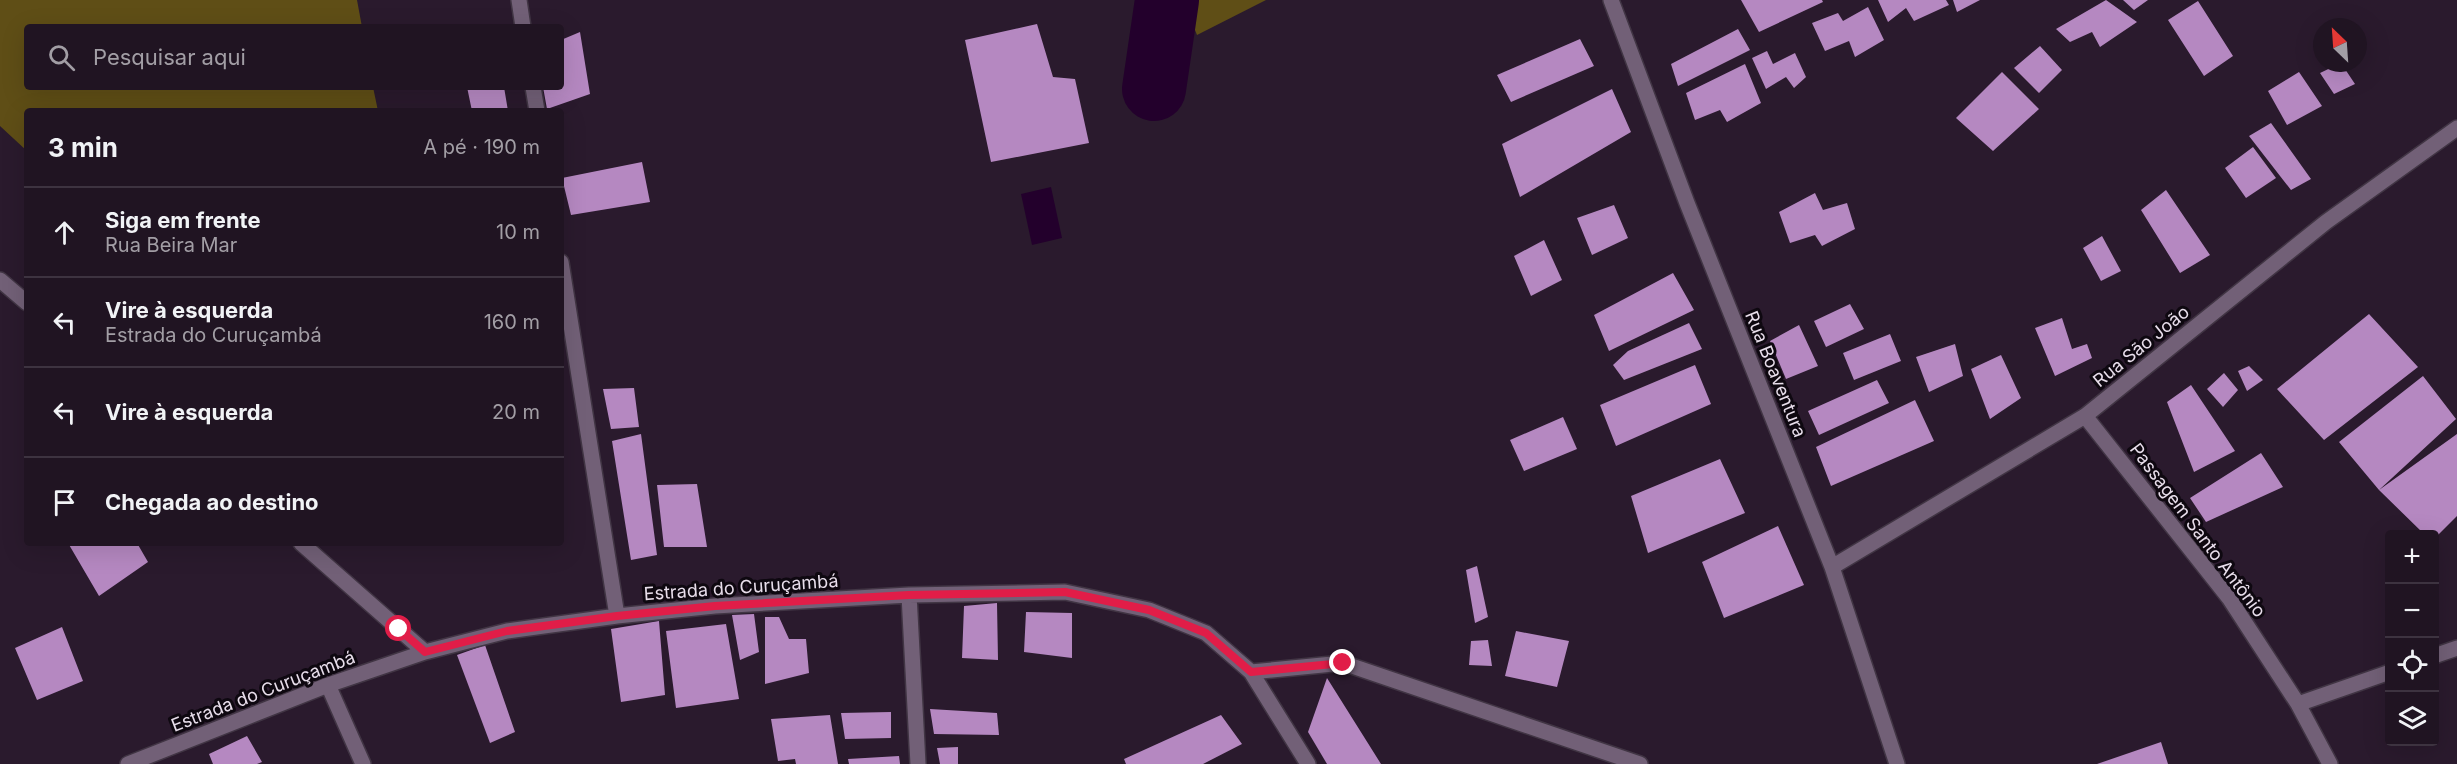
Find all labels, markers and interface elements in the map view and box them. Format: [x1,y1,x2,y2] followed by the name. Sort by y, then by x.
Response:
[2313,18,2367,72] north arrow
[24,24,564,90] search box
[45,41,78,74] icon: search
[93,44,246,70] text: Pesquisar aqui
[48,132,118,163] text: 3 min
[423,135,540,159] text: A pé · 190 m
[105,207,261,233] text: Siga em frente
[48,216,81,249] icon: ahead
[496,220,540,244] text: 10 m
[105,233,237,257] text: Rua Beira Mar
[105,297,273,323] text: Vire à esquerda
[2089,301,2193,391] street label: Rua São João
[48,306,81,339] icon: left
[1741,308,1811,440] street label: Rua Boaventura
[484,310,540,334] text: 160 m
[105,323,322,347] text: Estrada do Curuçambá
[48,396,81,429] icon: left
[105,399,273,425] text: Vire à esquerda
[492,400,540,424] text: 20 m
[2126,439,2270,621] street label: Passagem Santo Antônio
[48,486,81,519] icon: arrive
[105,489,319,515] text: Chegada ao destino
[2385,530,2439,746] map controls
[2385,530,2439,584] button: +
[643,570,839,604] street label: Estrada do Curuçambá
[2385,584,2439,638] button: −
[385,615,411,641] route start
[2385,638,2439,692] button: locate
[168,646,358,736] street label: Estrada do Curuçambá
[1329,649,1355,675] route end
[2385,692,2439,746] button: layers

